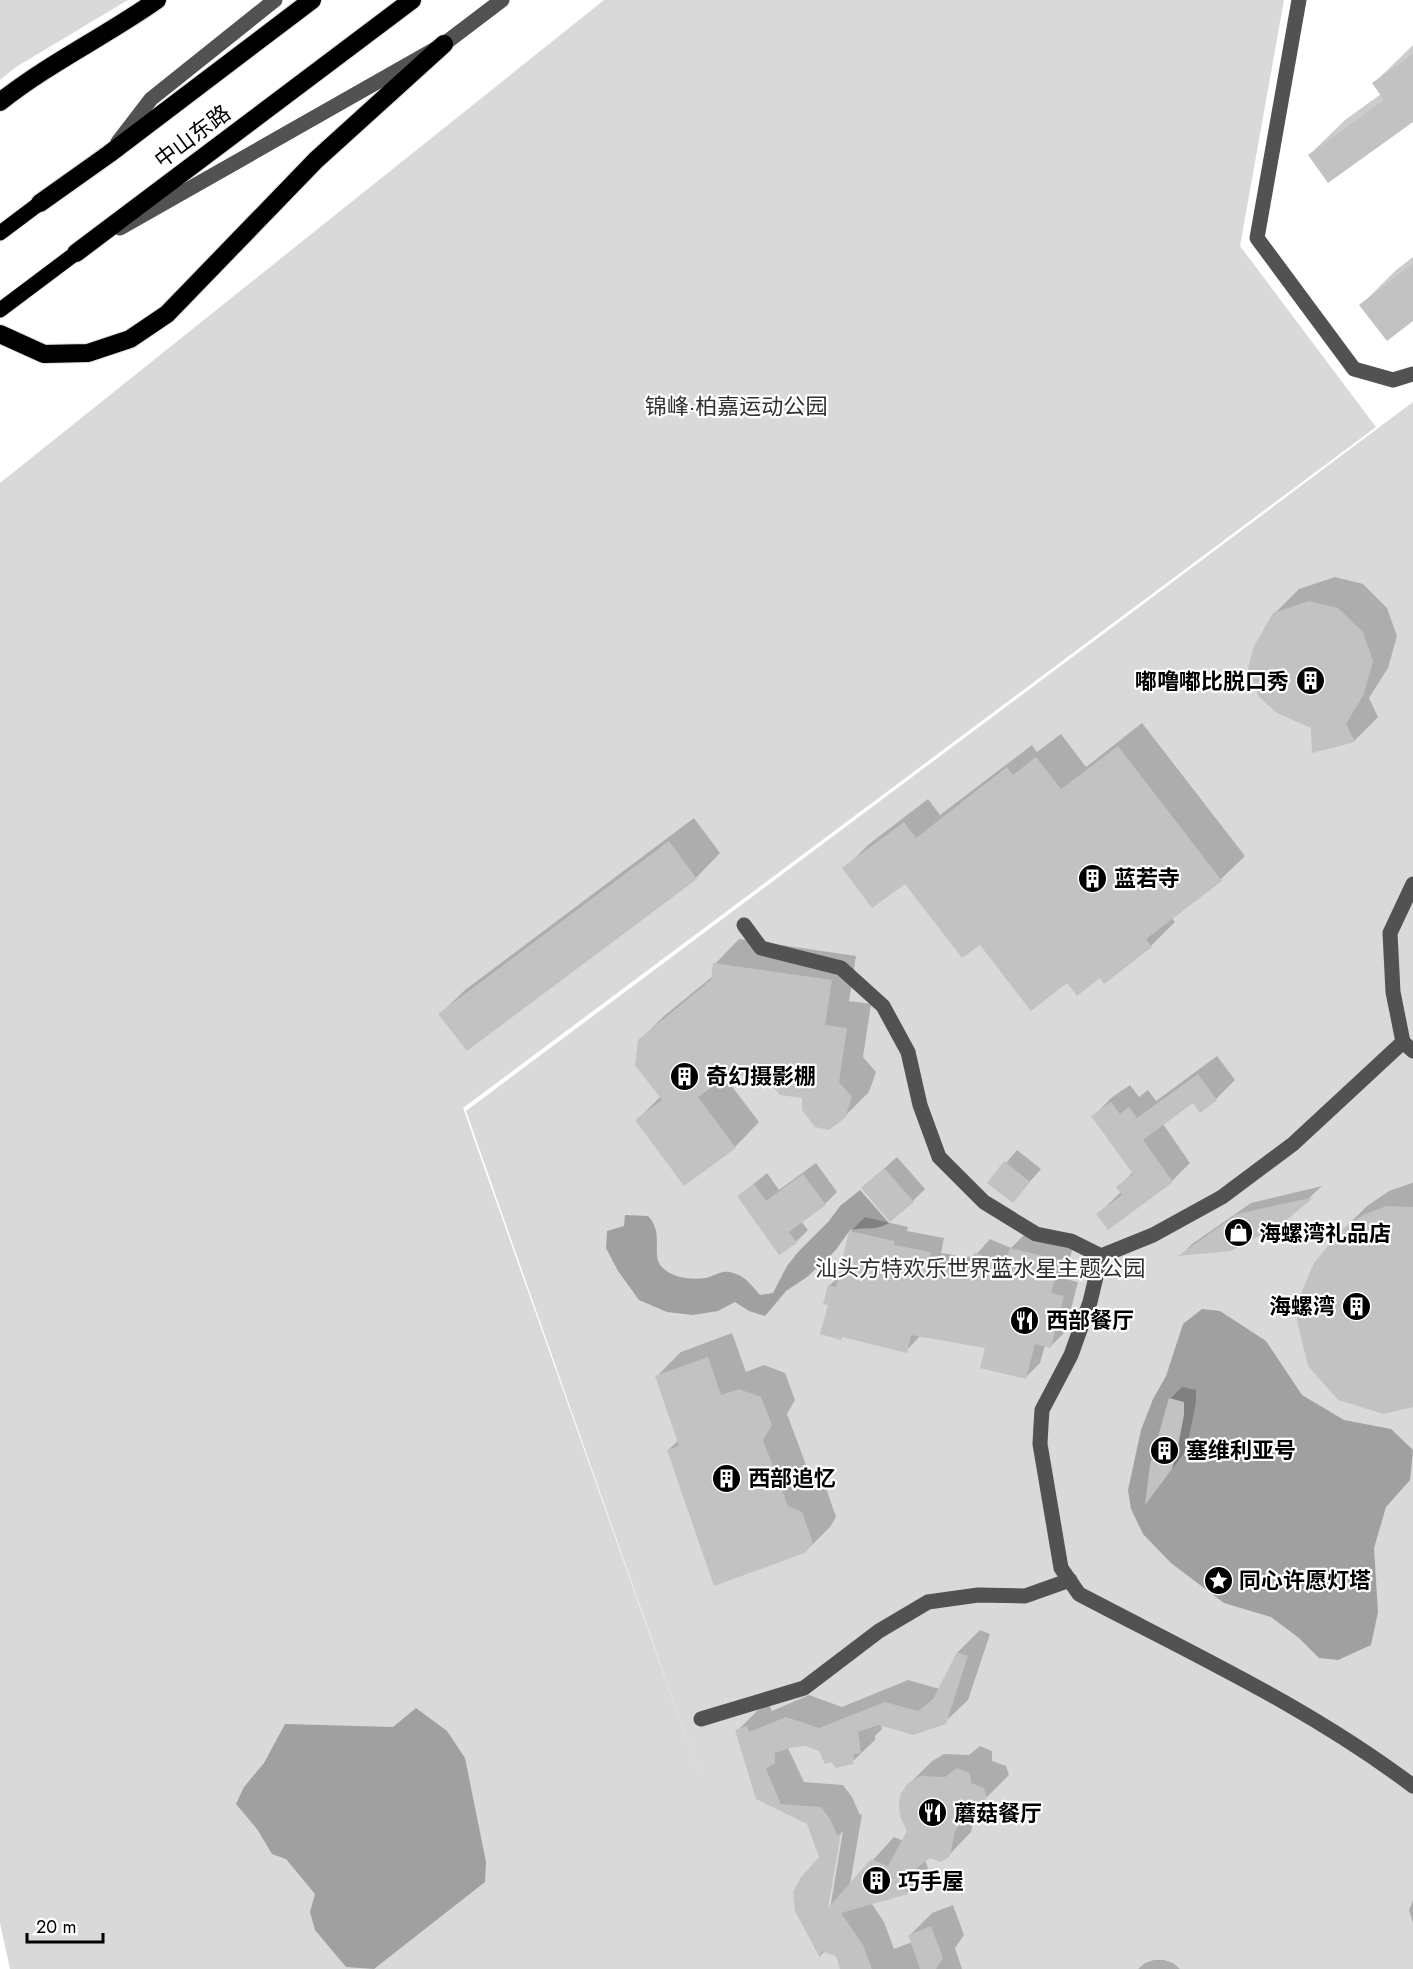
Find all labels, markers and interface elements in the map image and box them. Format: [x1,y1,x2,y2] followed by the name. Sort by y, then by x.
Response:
[147,97,237,175] street label: 中山东路
[645,390,827,422] park label: 锦峰·柏嘉运动公园
[1135,665,1289,697] place label: 嘟噜嘟比脱口秀
[1294,665,1326,697] building icon: 嘟噜嘟比脱口秀
[1077,862,1109,894] building icon: 蓝若寺
[1114,862,1180,894] place label: 蓝若寺
[669,1060,701,1092] building icon: 奇幻摄影棚
[706,1060,816,1092] place label: 奇幻摄影棚
[1222,1217,1254,1249] shop icon: 海螺湾礼品店
[1259,1217,1391,1249] place label: 海螺湾礼品店
[815,1252,1145,1284] park label: 汕头方特欢乐世界蓝水星主题公园
[1269,1290,1335,1322] place label: 海螺湾
[1340,1290,1372,1322] building icon: 海螺湾
[1009,1304,1041,1336] restaurant icon: 西部餐厅
[1046,1304,1134,1336] place label: 西部餐厅
[1149,1434,1181,1466] building icon: 塞维利亚号
[1186,1434,1296,1466] place label: 塞维利亚号
[711,1462,743,1494] building icon: 西部追忆
[748,1462,836,1494] place label: 西部追忆
[1202,1564,1234,1596] place icon: 同心许愿灯塔
[1239,1564,1371,1596] place label: 同心许愿灯塔
[917,1797,949,1829] restaurant icon: 蘑菇餐厅
[954,1797,1042,1829] place label: 蘑菇餐厅
[861,1865,893,1897] building icon: 巧手屋
[898,1865,964,1897] place label: 巧手屋
[27,1906,104,1944] scale bar
[36,1914,76,1940] text: 20 m

